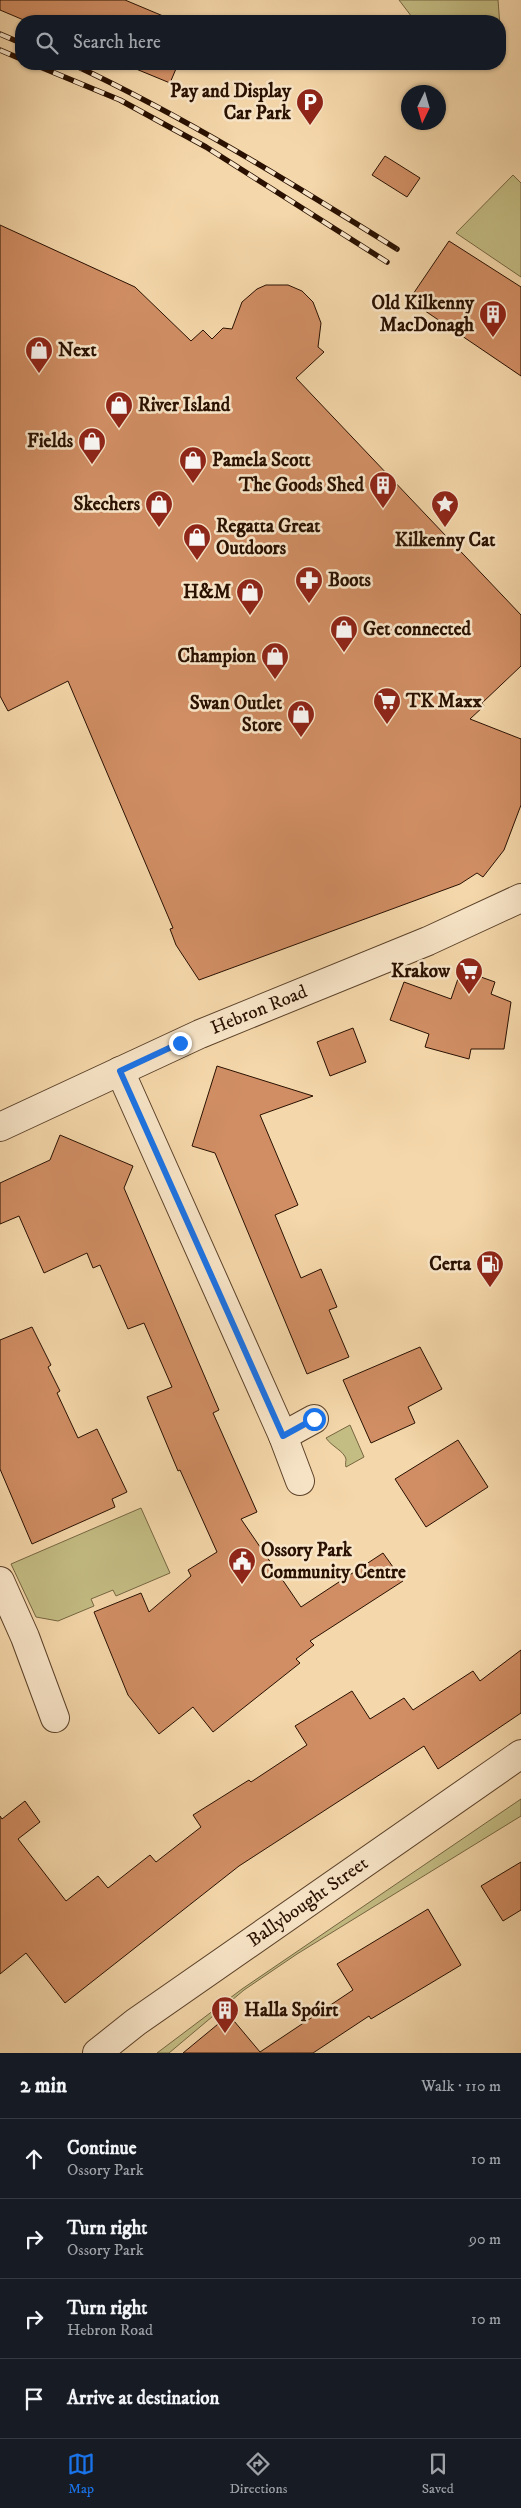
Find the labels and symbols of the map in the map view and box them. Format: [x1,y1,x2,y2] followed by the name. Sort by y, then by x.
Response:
[170,80,292,125] place label: Pay and Display Car Park
[401,85,446,130] north arrow
[295,87,325,126] parking icon: Pay and Display Car Park
[372,292,475,337] place label: Old Kilkenny MacDonagh
[478,299,508,338] building icon: Old Kilkenny MacDonagh
[24,335,54,374] shop icon: Next
[58,339,97,362] place label: Next
[104,390,134,429] shop icon: River Island
[138,394,231,417] place label: River Island
[77,426,107,465] shop icon: Fields
[27,430,74,453] place label: Fields
[178,445,208,484] shop icon: Pamela Scott
[212,449,312,472] place label: Pamela Scott
[368,470,398,509] building icon: The Goods Shed
[238,474,365,497] place label: The Goods Shed
[144,489,174,528] shop icon: Skechers
[430,489,460,528] place icon: Kilkenny Cat
[74,493,141,516] place label: Skechers
[216,515,321,560] place label: Regatta Great Outdoors
[182,522,212,561] shop icon: Regatta Great Outdoors
[395,529,496,552] place label: Kilkenny Cat
[294,565,324,604] pharmacy icon: Boots
[328,569,372,592] place label: Boots
[235,577,265,616] shop icon: H&M
[183,581,231,604] place label: H&M
[329,614,359,653] shop icon: Get connected
[363,618,472,641] place label: Get connected
[260,641,290,680] shop icon: Champion
[177,645,257,668] place label: Champion
[372,686,402,725] supermarket icon: TK Maxx
[405,690,483,713] place label: TK Maxx
[190,692,283,737] place label: Swan Outlet Store
[286,699,316,738] shop icon: Swan Outlet Store
[454,956,484,995] supermarket icon: Krakow
[391,960,451,983] place label: Krakow
[207,980,311,1040] street label: Hebron Road
[169,1032,192,1055] route end
[475,1249,505,1288] fuel station icon: Certa
[429,1253,472,1276] place label: Certa
[303,1408,326,1431] route start
[261,1539,406,1584] place label: Ossory Park Community Centre
[227,1546,257,1585] public building icon: Ossory Park Community Centre
[243,1852,373,1952] street label: Ballybought Street
[210,1995,240,2034] building icon: Halla Spóirt
[244,1999,339,2022] place label: Halla Spóirt

